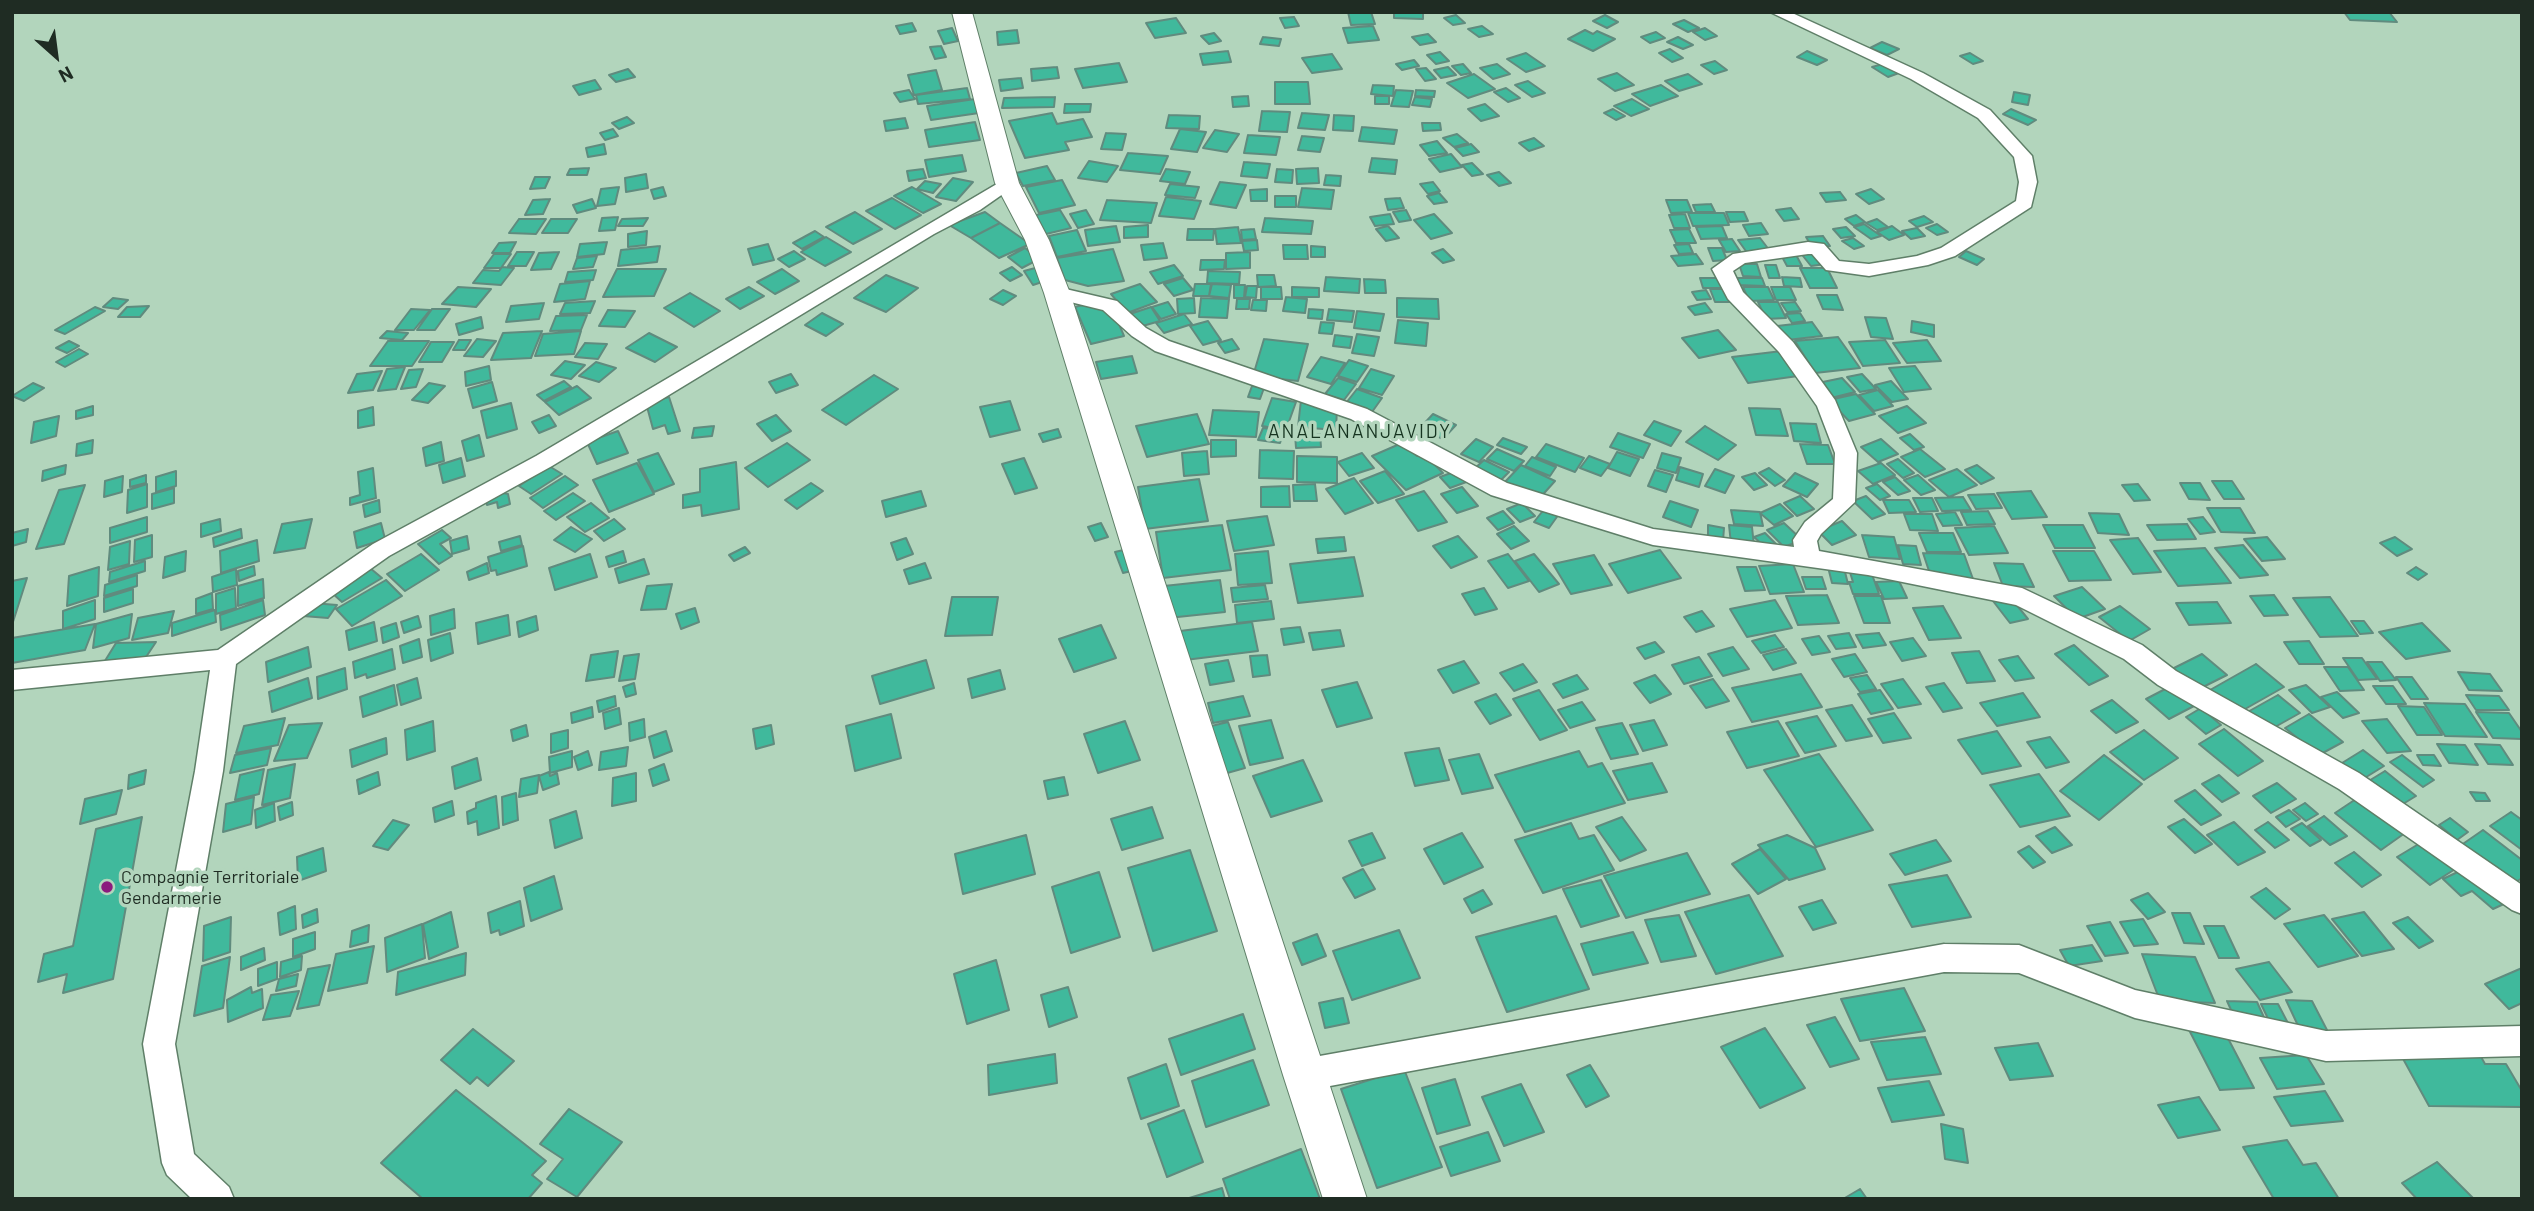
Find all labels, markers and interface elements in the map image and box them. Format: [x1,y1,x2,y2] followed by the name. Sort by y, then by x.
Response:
[21,21,91,91] north arrow
[55,62,77,88] text: N
[1270,421,1450,443] district label: ANALANANJAVIDY
[121,866,299,908] place label: Compagnie Territoriale Gendarmerie
[99,879,115,895] marker: Compagnie Territoriale Gendarmerie

